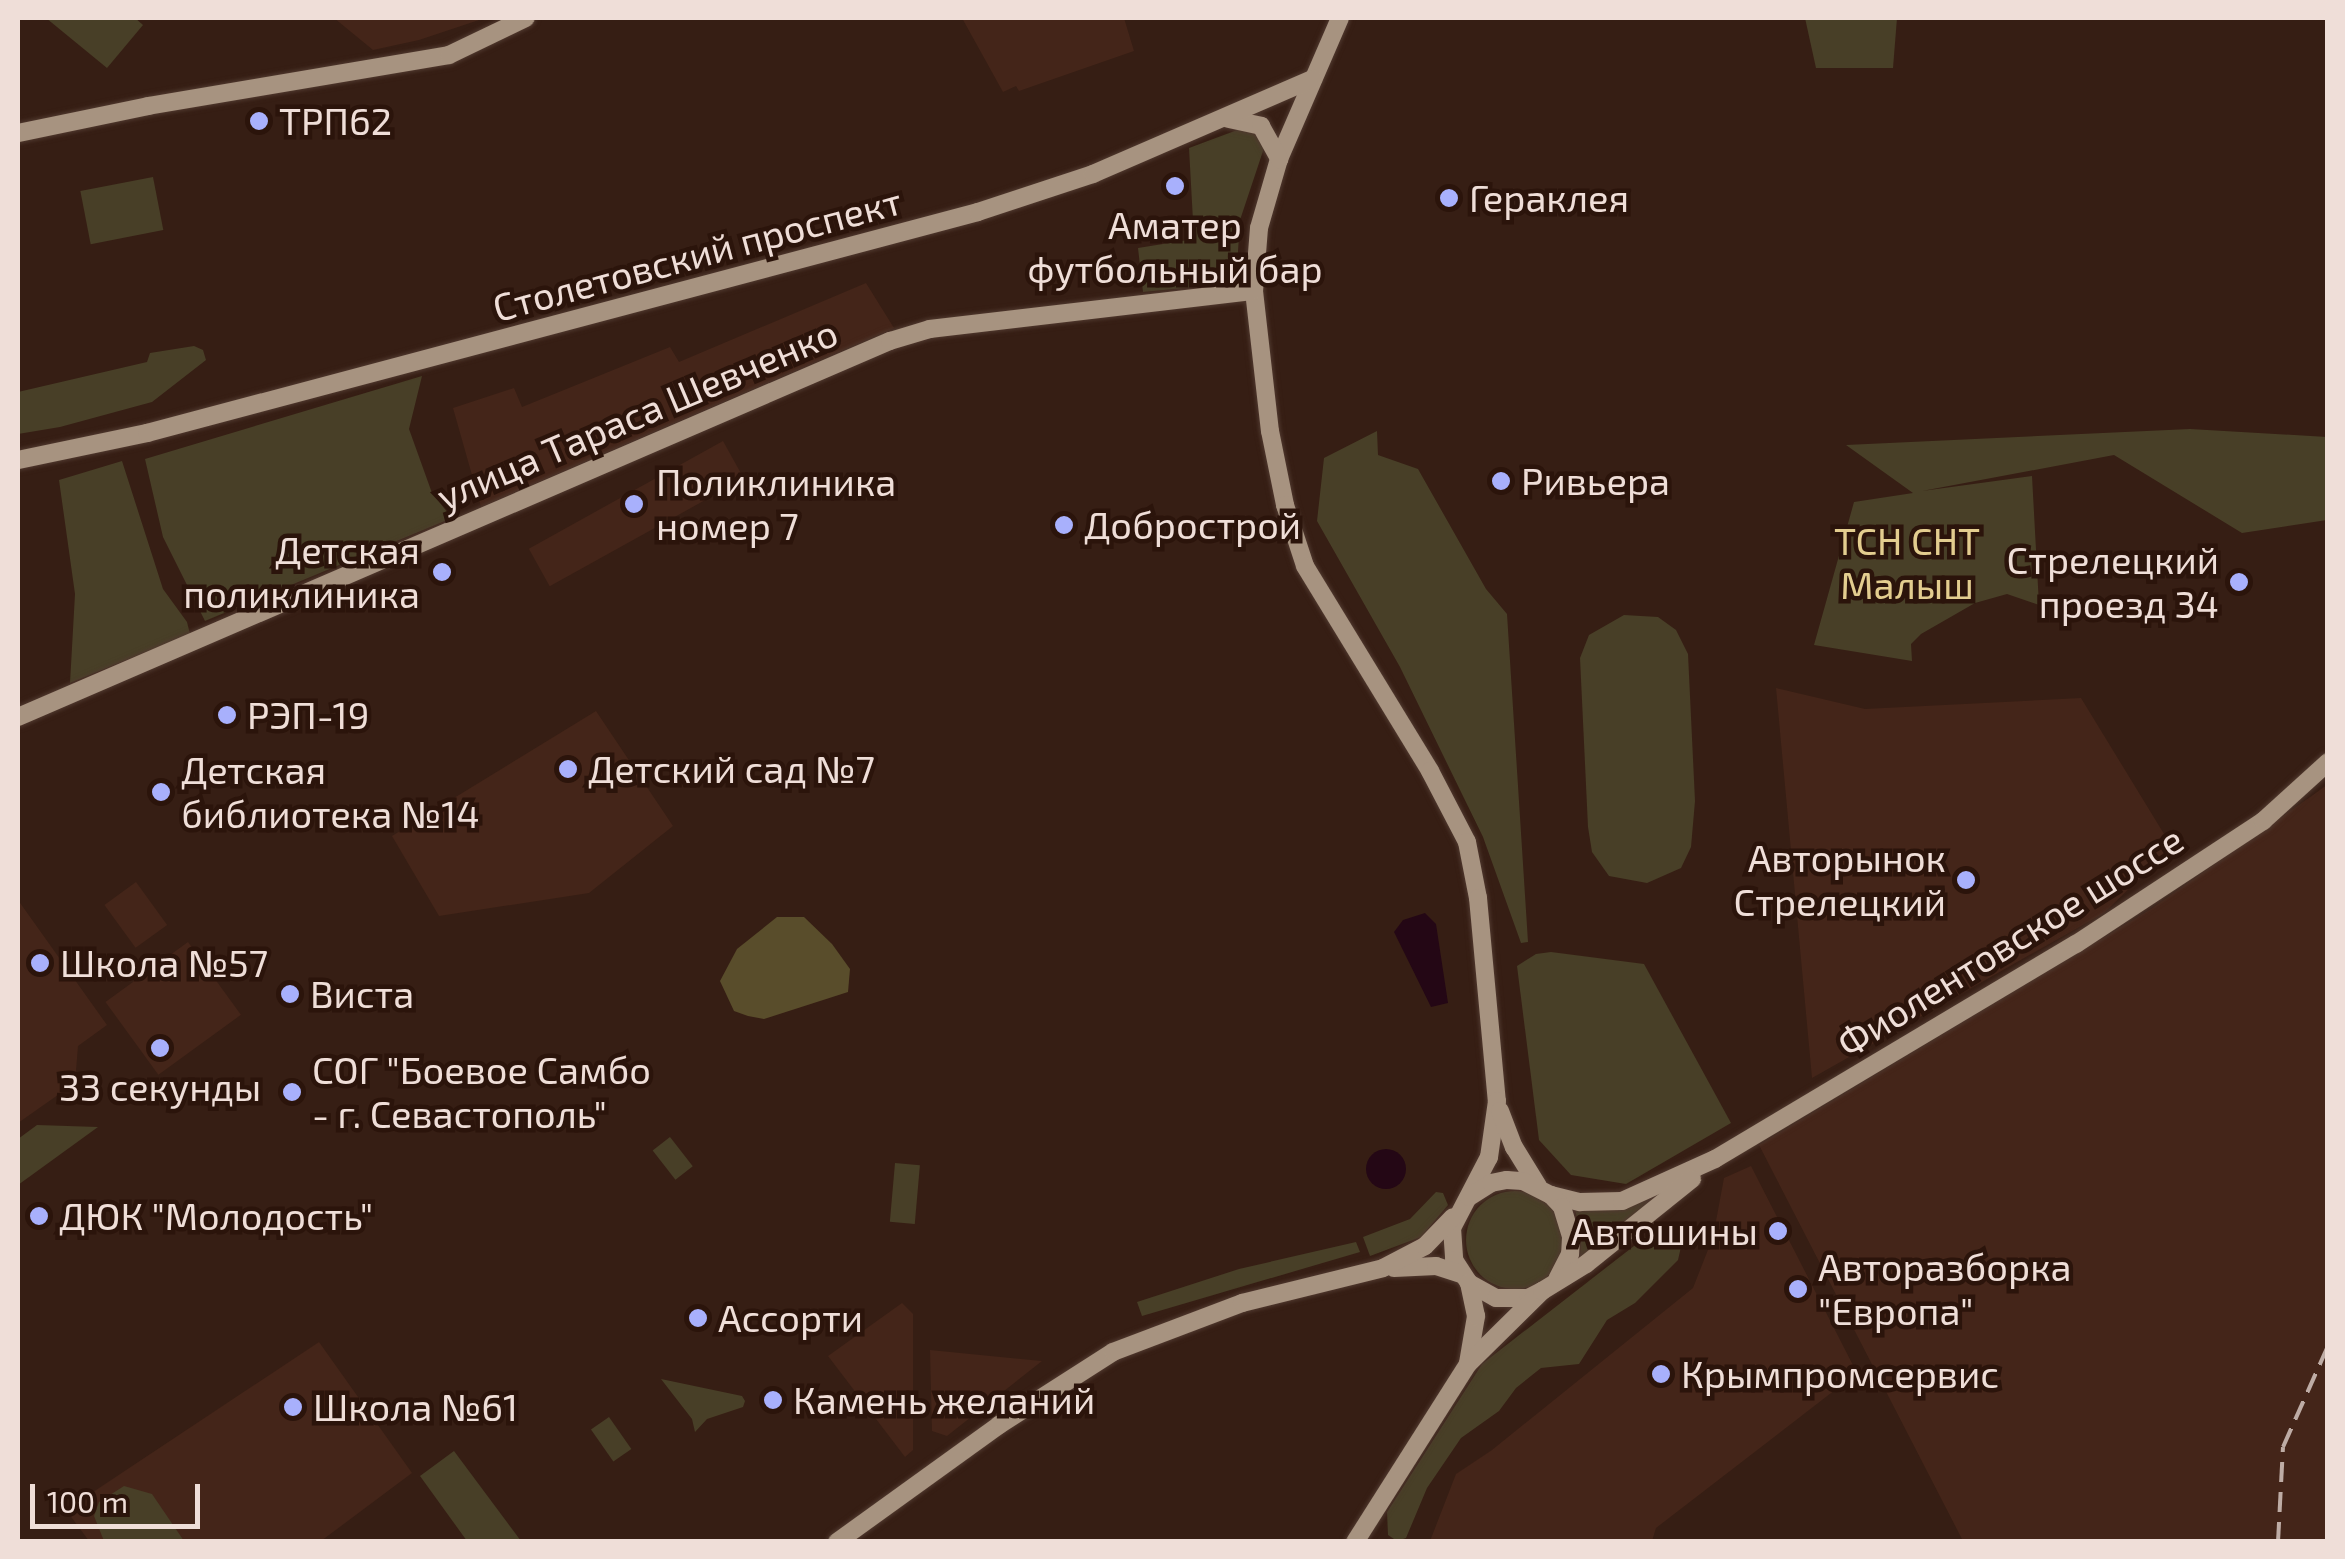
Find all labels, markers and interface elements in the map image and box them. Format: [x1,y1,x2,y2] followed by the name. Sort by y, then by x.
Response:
[279,98,392,144] place label: ТРП62
[248,110,270,132] marker: ТРП62
[1164,175,1186,197] marker: Аматер футбольный бар
[1469,175,1629,221] place label: Гераклея
[488,177,906,331] street label: Столетовский проспект
[1438,187,1460,209] marker: Гераклея
[1027,202,1323,292] place label: Аматер футбольный бар
[430,309,844,519] street label: улица Тараса Шевченко
[1521,458,1670,504] place label: Ривьера
[656,459,896,548] place label: Поликлиника номер 7
[1490,470,1512,492] marker: Ривьера
[621,491,647,517] marker: Поликлиника номер 7
[1084,502,1301,548] place label: Добрострой
[1053,514,1075,536] marker: Добрострой
[1834,518,1980,608] park label: ТСН СНТ Малыш
[183,527,420,616] place label: Детская поликлиника
[2007,537,2219,626] place label: Стрелецкий проезд 34
[429,559,455,585] marker: Детская поликлиника
[2228,571,2250,593] marker: Стрелецкий проезд 34
[247,692,369,738] place label: РЭП-19
[216,704,238,726] marker: РЭП-19
[588,746,875,792] place label: Детский сад №7
[181,747,480,836] place label: Детская библиотека №14
[557,758,579,780] marker: Детский сад №7
[150,781,172,803] marker: Детская библиотека №14
[1829,816,2191,1066] street label: Фиолентовское шоссе
[1734,835,1946,924] place label: Авторынок Стрелецкий
[1955,869,1977,891] marker: Авторынок Стрелецкий
[60,940,268,986] place label: Школа №57
[29,952,51,974] marker: Школа №57
[310,971,414,1017] place label: Виста
[279,983,301,1005] marker: Виста
[149,1037,171,1059] marker: 33 секунды
[312,1047,651,1136] place label: СОГ "Боевое Самбо - г. Севастополь"
[59,1064,261,1110] place label: 33 секунды
[281,1081,303,1103] marker: СОГ "Боевое Самбо - г. Севастополь"
[59,1193,374,1239] place label: ДЮК "Молодость"
[28,1205,50,1227] marker: ДЮК "Молодость"
[1571,1208,1758,1254] place label: Автошины
[1767,1220,1789,1242] marker: Автошины
[1818,1244,2072,1334] place label: Авторазборка "Европа"
[1787,1278,1809,1300] marker: Авторазборка "Европа"
[718,1295,863,1341] place label: Ассорти
[687,1307,709,1329] marker: Ассорти
[1681,1351,1999,1397] place label: Крымпромсервис
[1650,1363,1672,1385] marker: Крымпромсервис
[793,1377,1095,1423] place label: Камень желаний
[313,1384,518,1430] place label: Школа №61
[762,1389,784,1411] marker: Камень желаний
[282,1396,304,1418] marker: Школа №61
[35,1464,205,1526] scale bar
[47,1483,128,1519] text: 100 m

